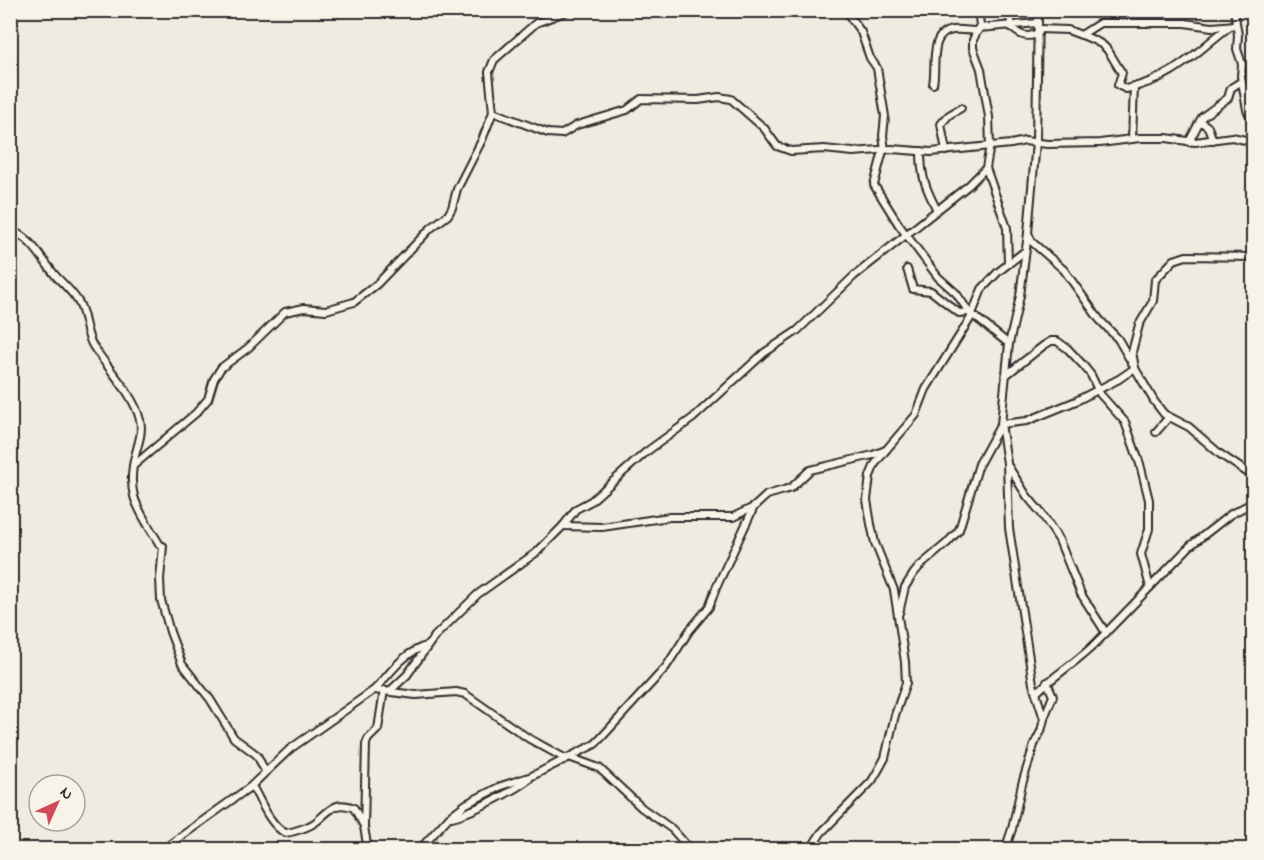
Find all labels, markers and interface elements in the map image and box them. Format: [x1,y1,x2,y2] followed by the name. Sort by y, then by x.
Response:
[27,773,87,833] north arrow
[54,781,79,806] text: N

